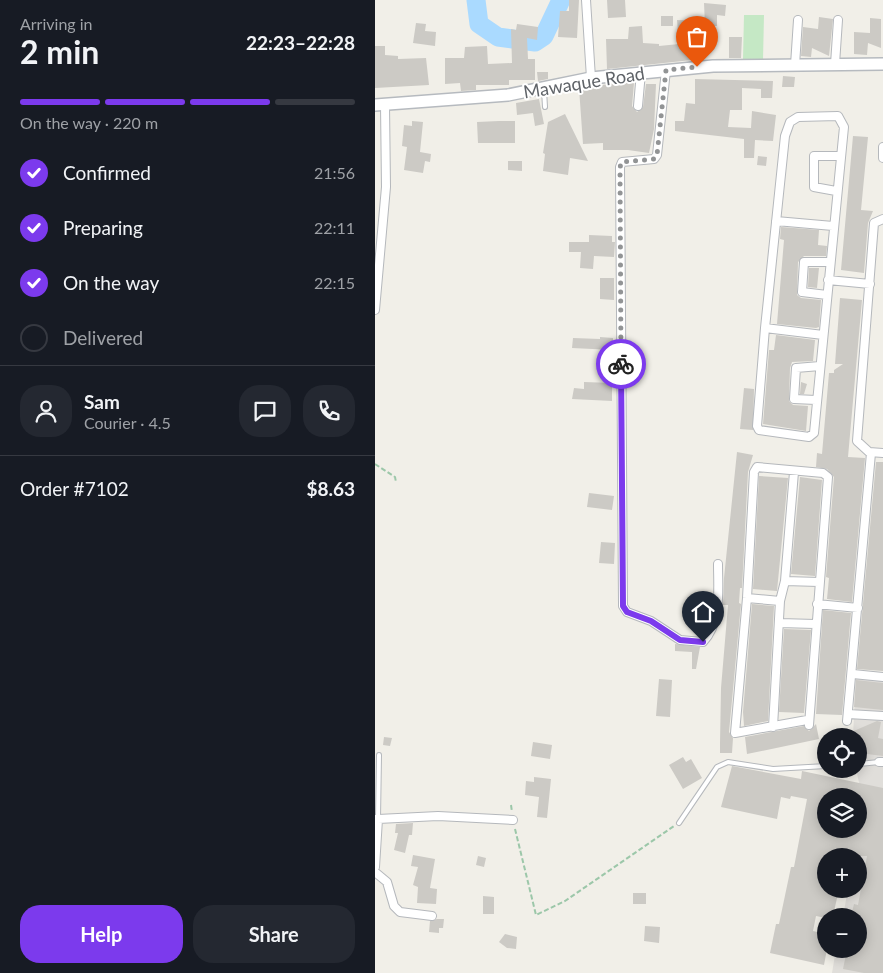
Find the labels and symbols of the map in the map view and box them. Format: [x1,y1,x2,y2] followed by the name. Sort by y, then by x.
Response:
[676,16,718,67] pin
[522,62,646,102] street label: Mawaque Road
[596,339,646,389] courier
[682,591,724,642] pin

